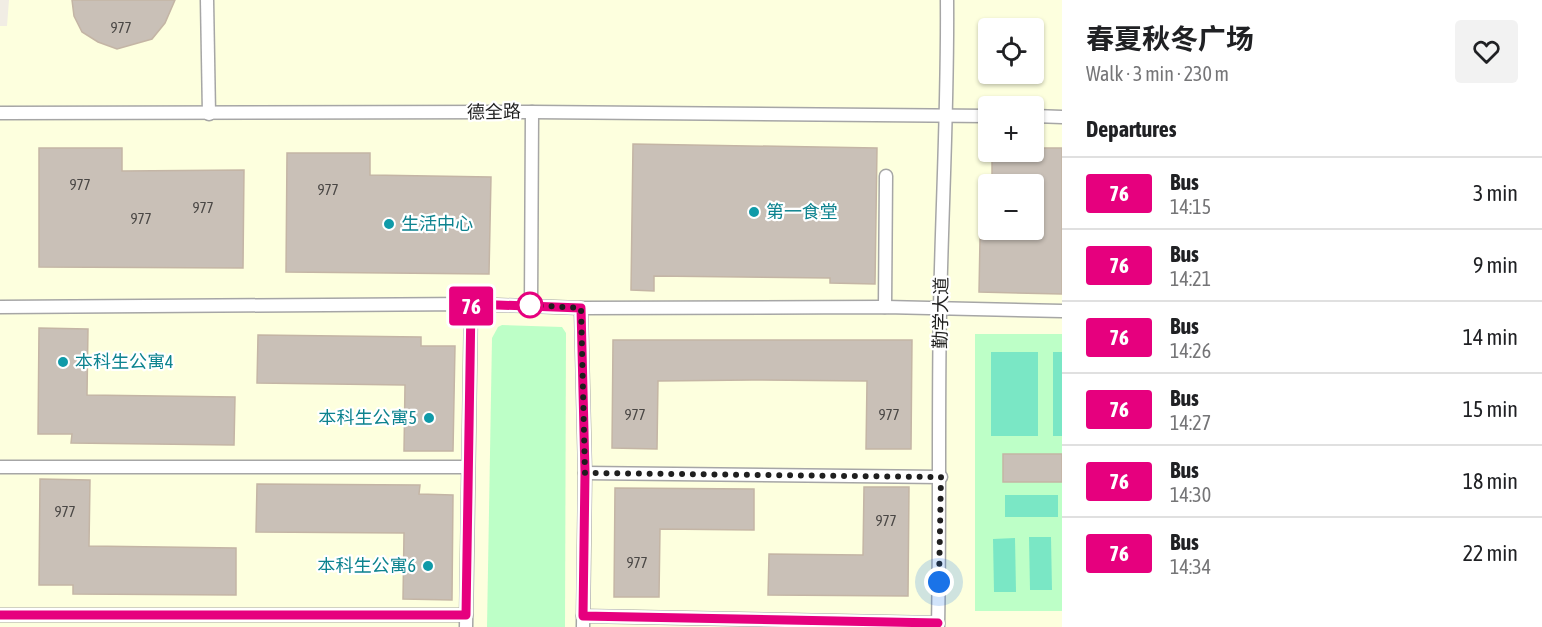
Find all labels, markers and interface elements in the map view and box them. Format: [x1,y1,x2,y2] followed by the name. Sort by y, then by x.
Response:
[978,18,1044,240] map controls
[978,18,1044,84] button: locate
[110,19,132,36] house number: 977
[1455,20,1518,83] button: heart
[1086,23,1254,55] text: 春夏秋冬广场
[1086,62,1229,85] text: Walk · 3 min · 230 m
[978,96,1044,162] button: +
[467,101,521,122] street label: 德全路
[1086,116,1176,142] text: Departures
[1170,169,1199,195] text: Bus
[978,174,1044,240] button: −
[69,176,91,193] house number: 977
[1473,180,1518,206] text: 3 min
[317,181,339,198] house number: 977
[1109,181,1129,205] text: 76
[1170,195,1211,218] text: 14:15
[192,199,214,216] house number: 977
[766,201,838,222] place label: 第一食堂
[747,205,761,219] marker: 第一食堂
[130,210,152,227] house number: 977
[401,213,473,234] place label: 生活中心
[382,217,396,231] marker: 生活中心
[1170,241,1199,267] text: Bus
[1473,252,1518,278] text: 9 min
[1109,253,1129,277] text: 76
[1170,267,1211,290] text: 14:21
[929,277,952,349] street label: 勤学大道
[444,286,498,326] line badge: 76
[517,292,543,318] unlabelled marker
[461,294,481,318] text: 76
[1170,313,1199,339] text: Bus
[1463,324,1518,350] text: 14 min
[1109,325,1129,349] text: 76
[1170,339,1211,362] text: 14:26
[75,351,173,372] place label: 本科生公寓4
[56,355,70,369] marker: 本科生公寓4
[1170,385,1199,411] text: Bus
[1463,396,1518,422] text: 15 min
[1109,397,1129,421] text: 76
[624,406,646,423] house number: 977
[878,406,900,423] house number: 977
[319,407,417,428] place label: 本科生公寓5
[422,411,436,425] marker: 本科生公寓5
[1170,411,1211,434] text: 14:27
[1170,457,1199,483] text: Bus
[1463,468,1518,494] text: 18 min
[1109,469,1129,493] text: 76
[1170,483,1211,506] text: 14:30
[54,503,76,520] house number: 977
[875,512,897,529] house number: 977
[1170,529,1199,555] text: Bus
[1463,540,1518,566] text: 22 min
[1109,541,1129,565] text: 76
[626,554,648,571] house number: 977
[318,555,416,576] place label: 本科生公寓6
[1170,555,1211,578] text: 14:34
[421,559,435,573] marker: 本科生公寓6
[924,567,954,597] your location

